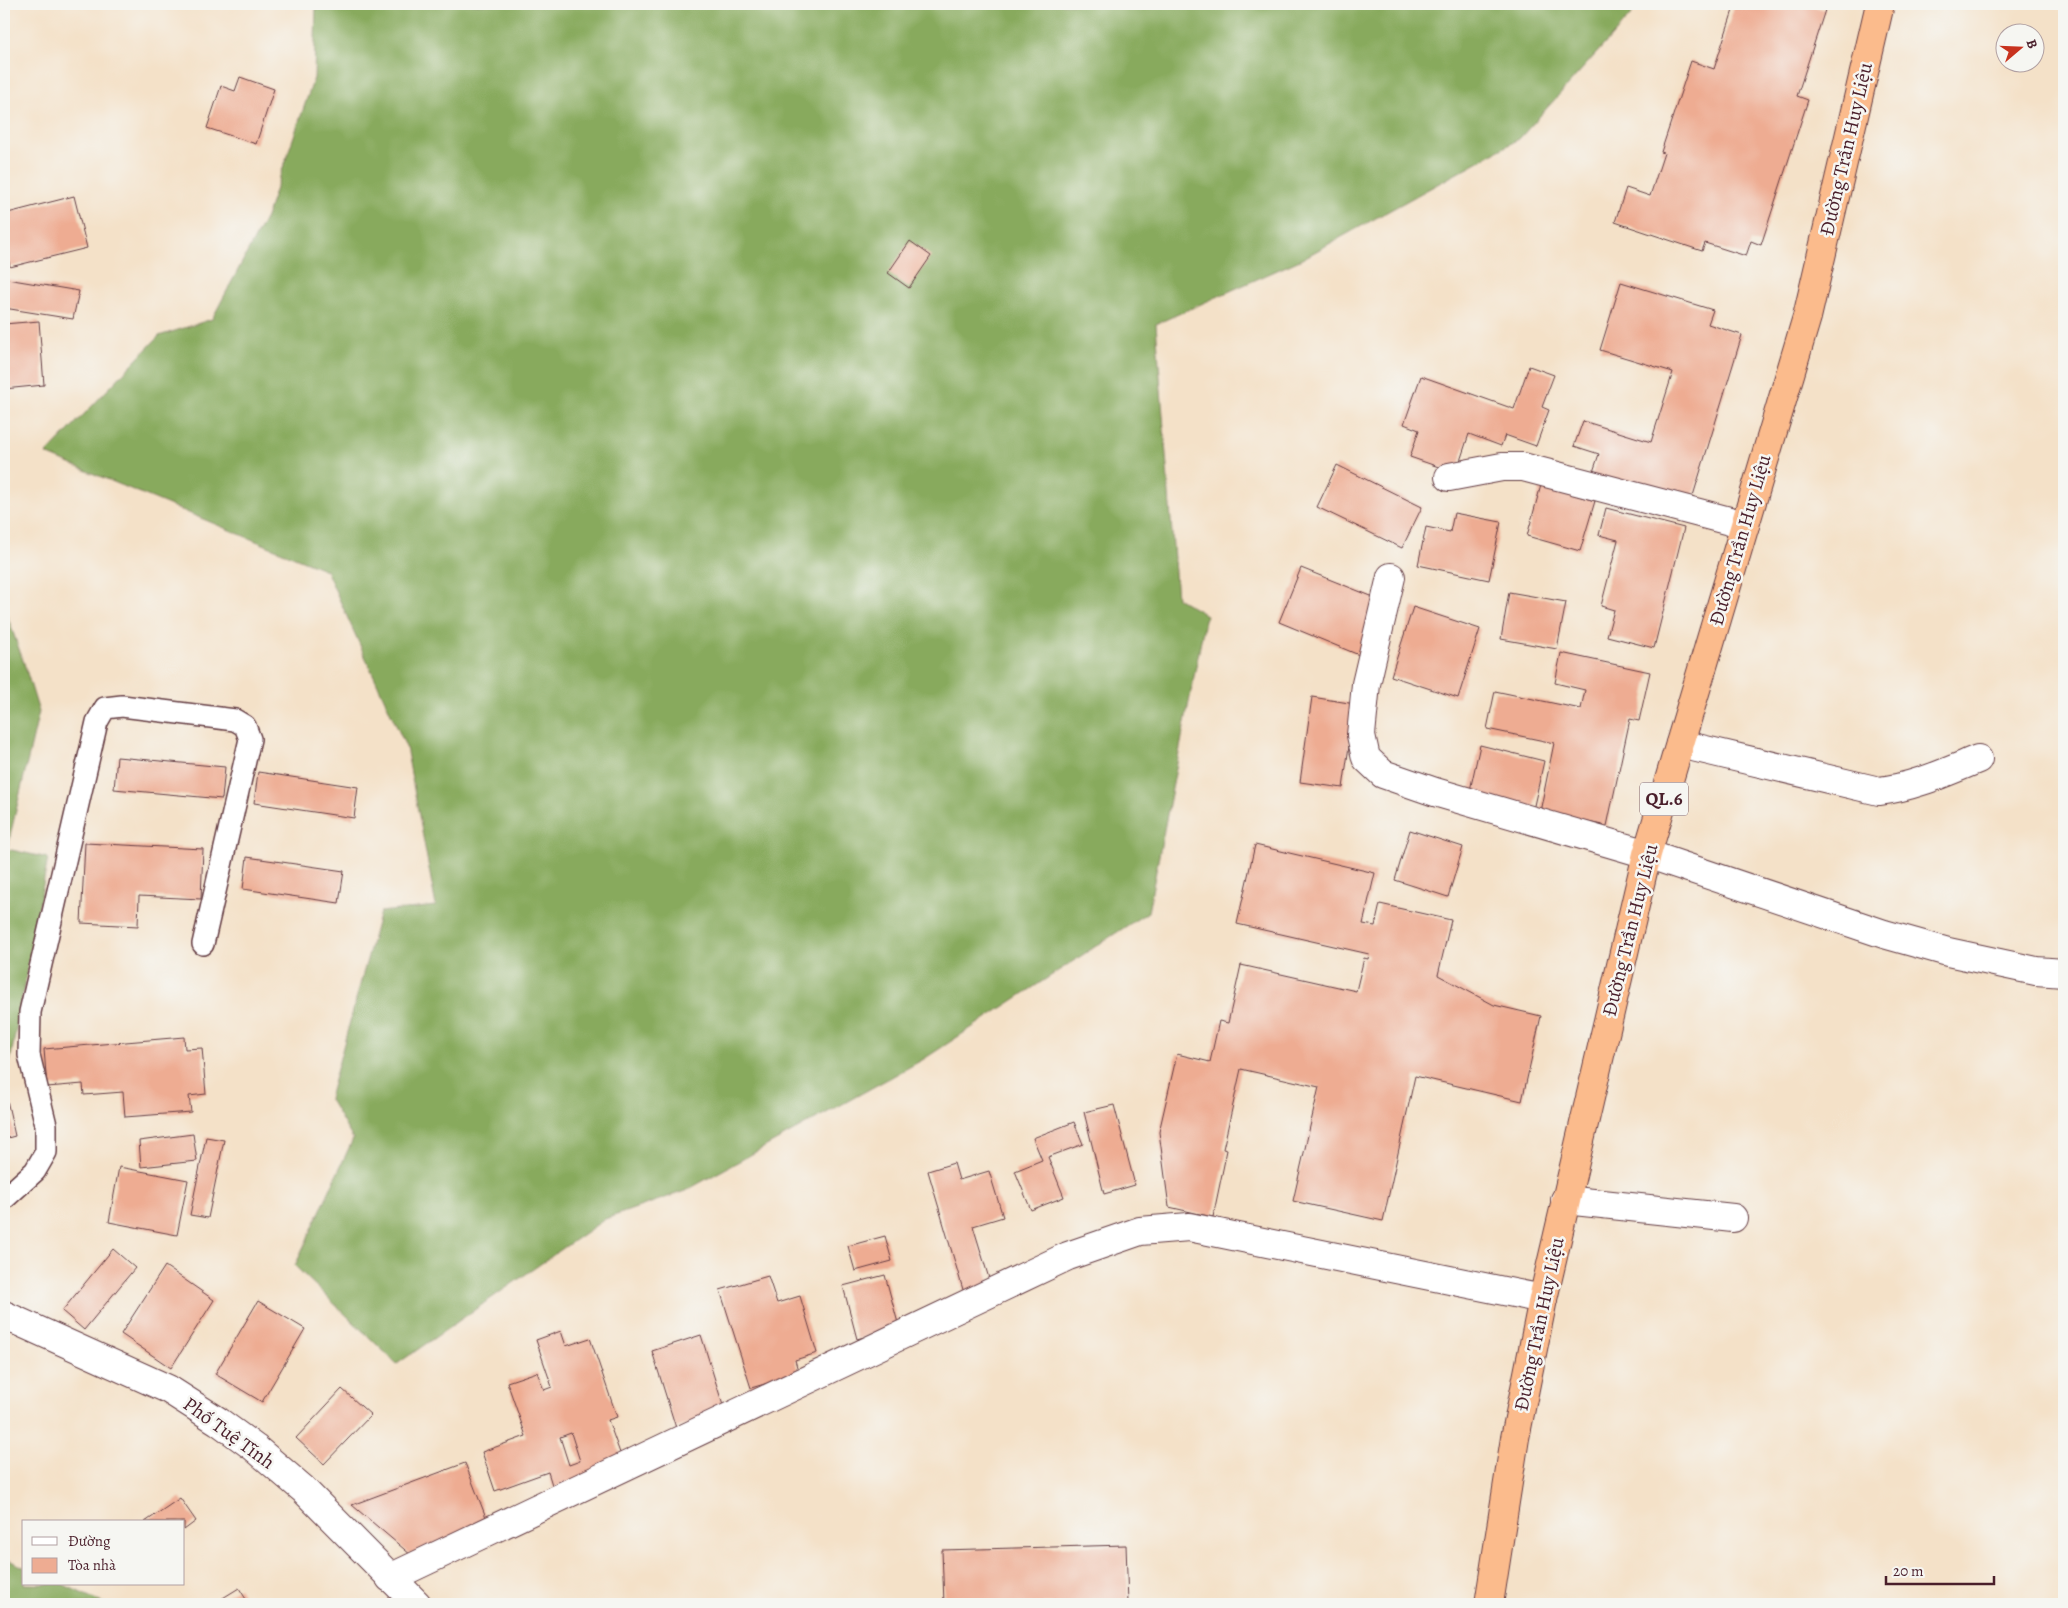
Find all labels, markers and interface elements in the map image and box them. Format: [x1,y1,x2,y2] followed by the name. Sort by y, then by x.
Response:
[1996,22,2046,72] north arrow
[2021,37,2042,51] text: B
[1813,60,1879,238] street label: Đường Trần Huy Liệu
[1703,451,1777,629] street label: Đường Trần Huy Liệu
[1640,782,1688,816] road number: QL.6
[1595,841,1665,1019] street label: Đường Trần Huy Liệu
[1507,1234,1571,1413] street label: Đường Trần Huy Liệu
[178,1391,281,1476] street label: Phố Tuệ Tĩnh
[22,1520,185,1586] legend
[68,1531,111,1551] text: Đường
[1886,1553,1993,1585] scale bar
[68,1555,116,1575] text: Tòa nhà
[1893,1561,1924,1581] text: 20 m

